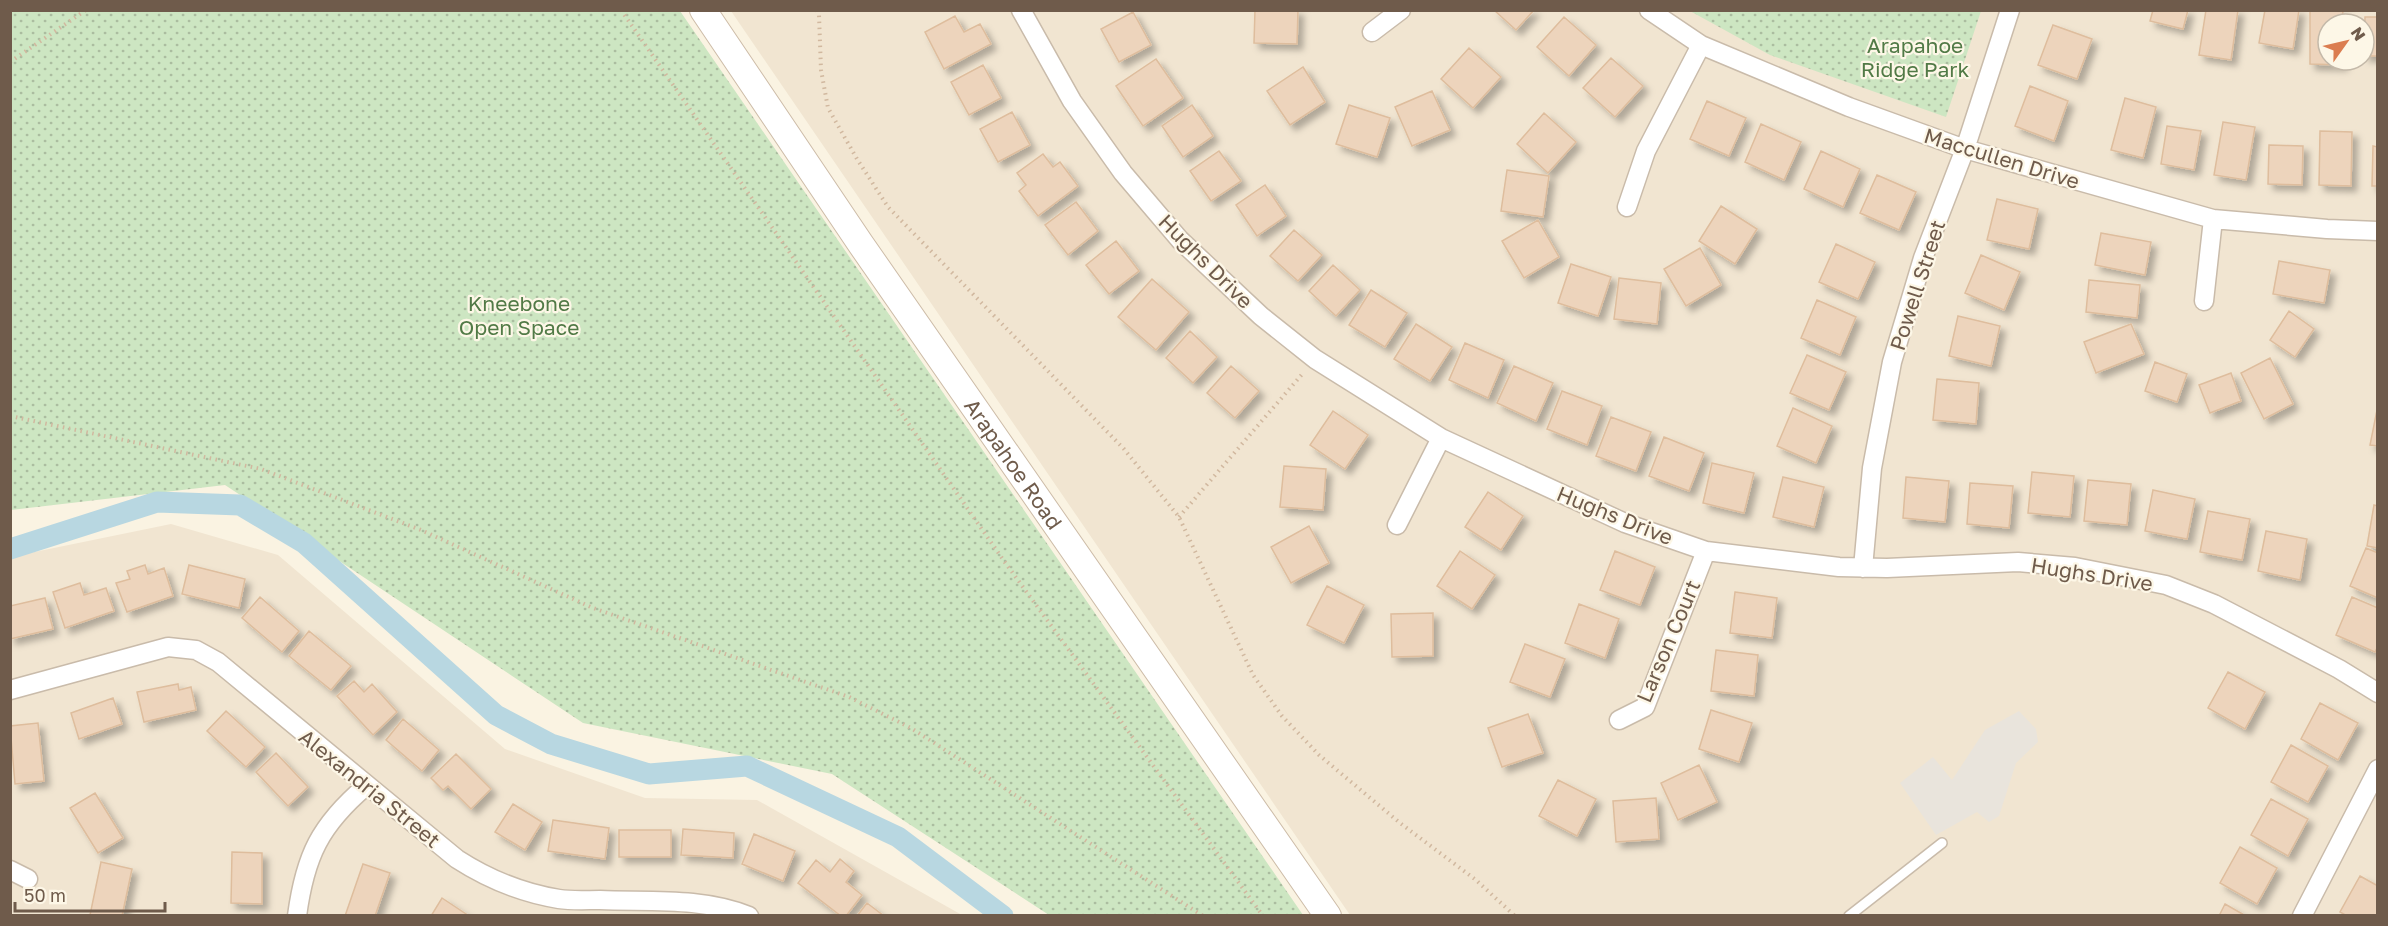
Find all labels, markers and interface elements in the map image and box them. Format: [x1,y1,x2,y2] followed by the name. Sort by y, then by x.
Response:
[2316,12,2376,72] north arrow
[2347,23,2370,44] text: N
[1861,32,1969,82] park label: Arapahoe Ridge Park
[1921,122,2083,194] street label: Maccullen Drive
[1153,208,1259,314] street label: Hughs Drive
[1884,216,1950,354] street label: Powell Street
[459,290,579,340] park label: Kneebone Open Space
[959,394,1068,534] street label: Arapahoe Road
[1553,480,1677,550] street label: Hughs Drive
[2029,552,2155,596] street label: Hughs Drive
[1630,576,1706,706] street label: Larson Court
[294,723,446,853] street label: Alexandria Street
[15,875,165,913] scale bar
[24,884,66,906] text: 50 m

